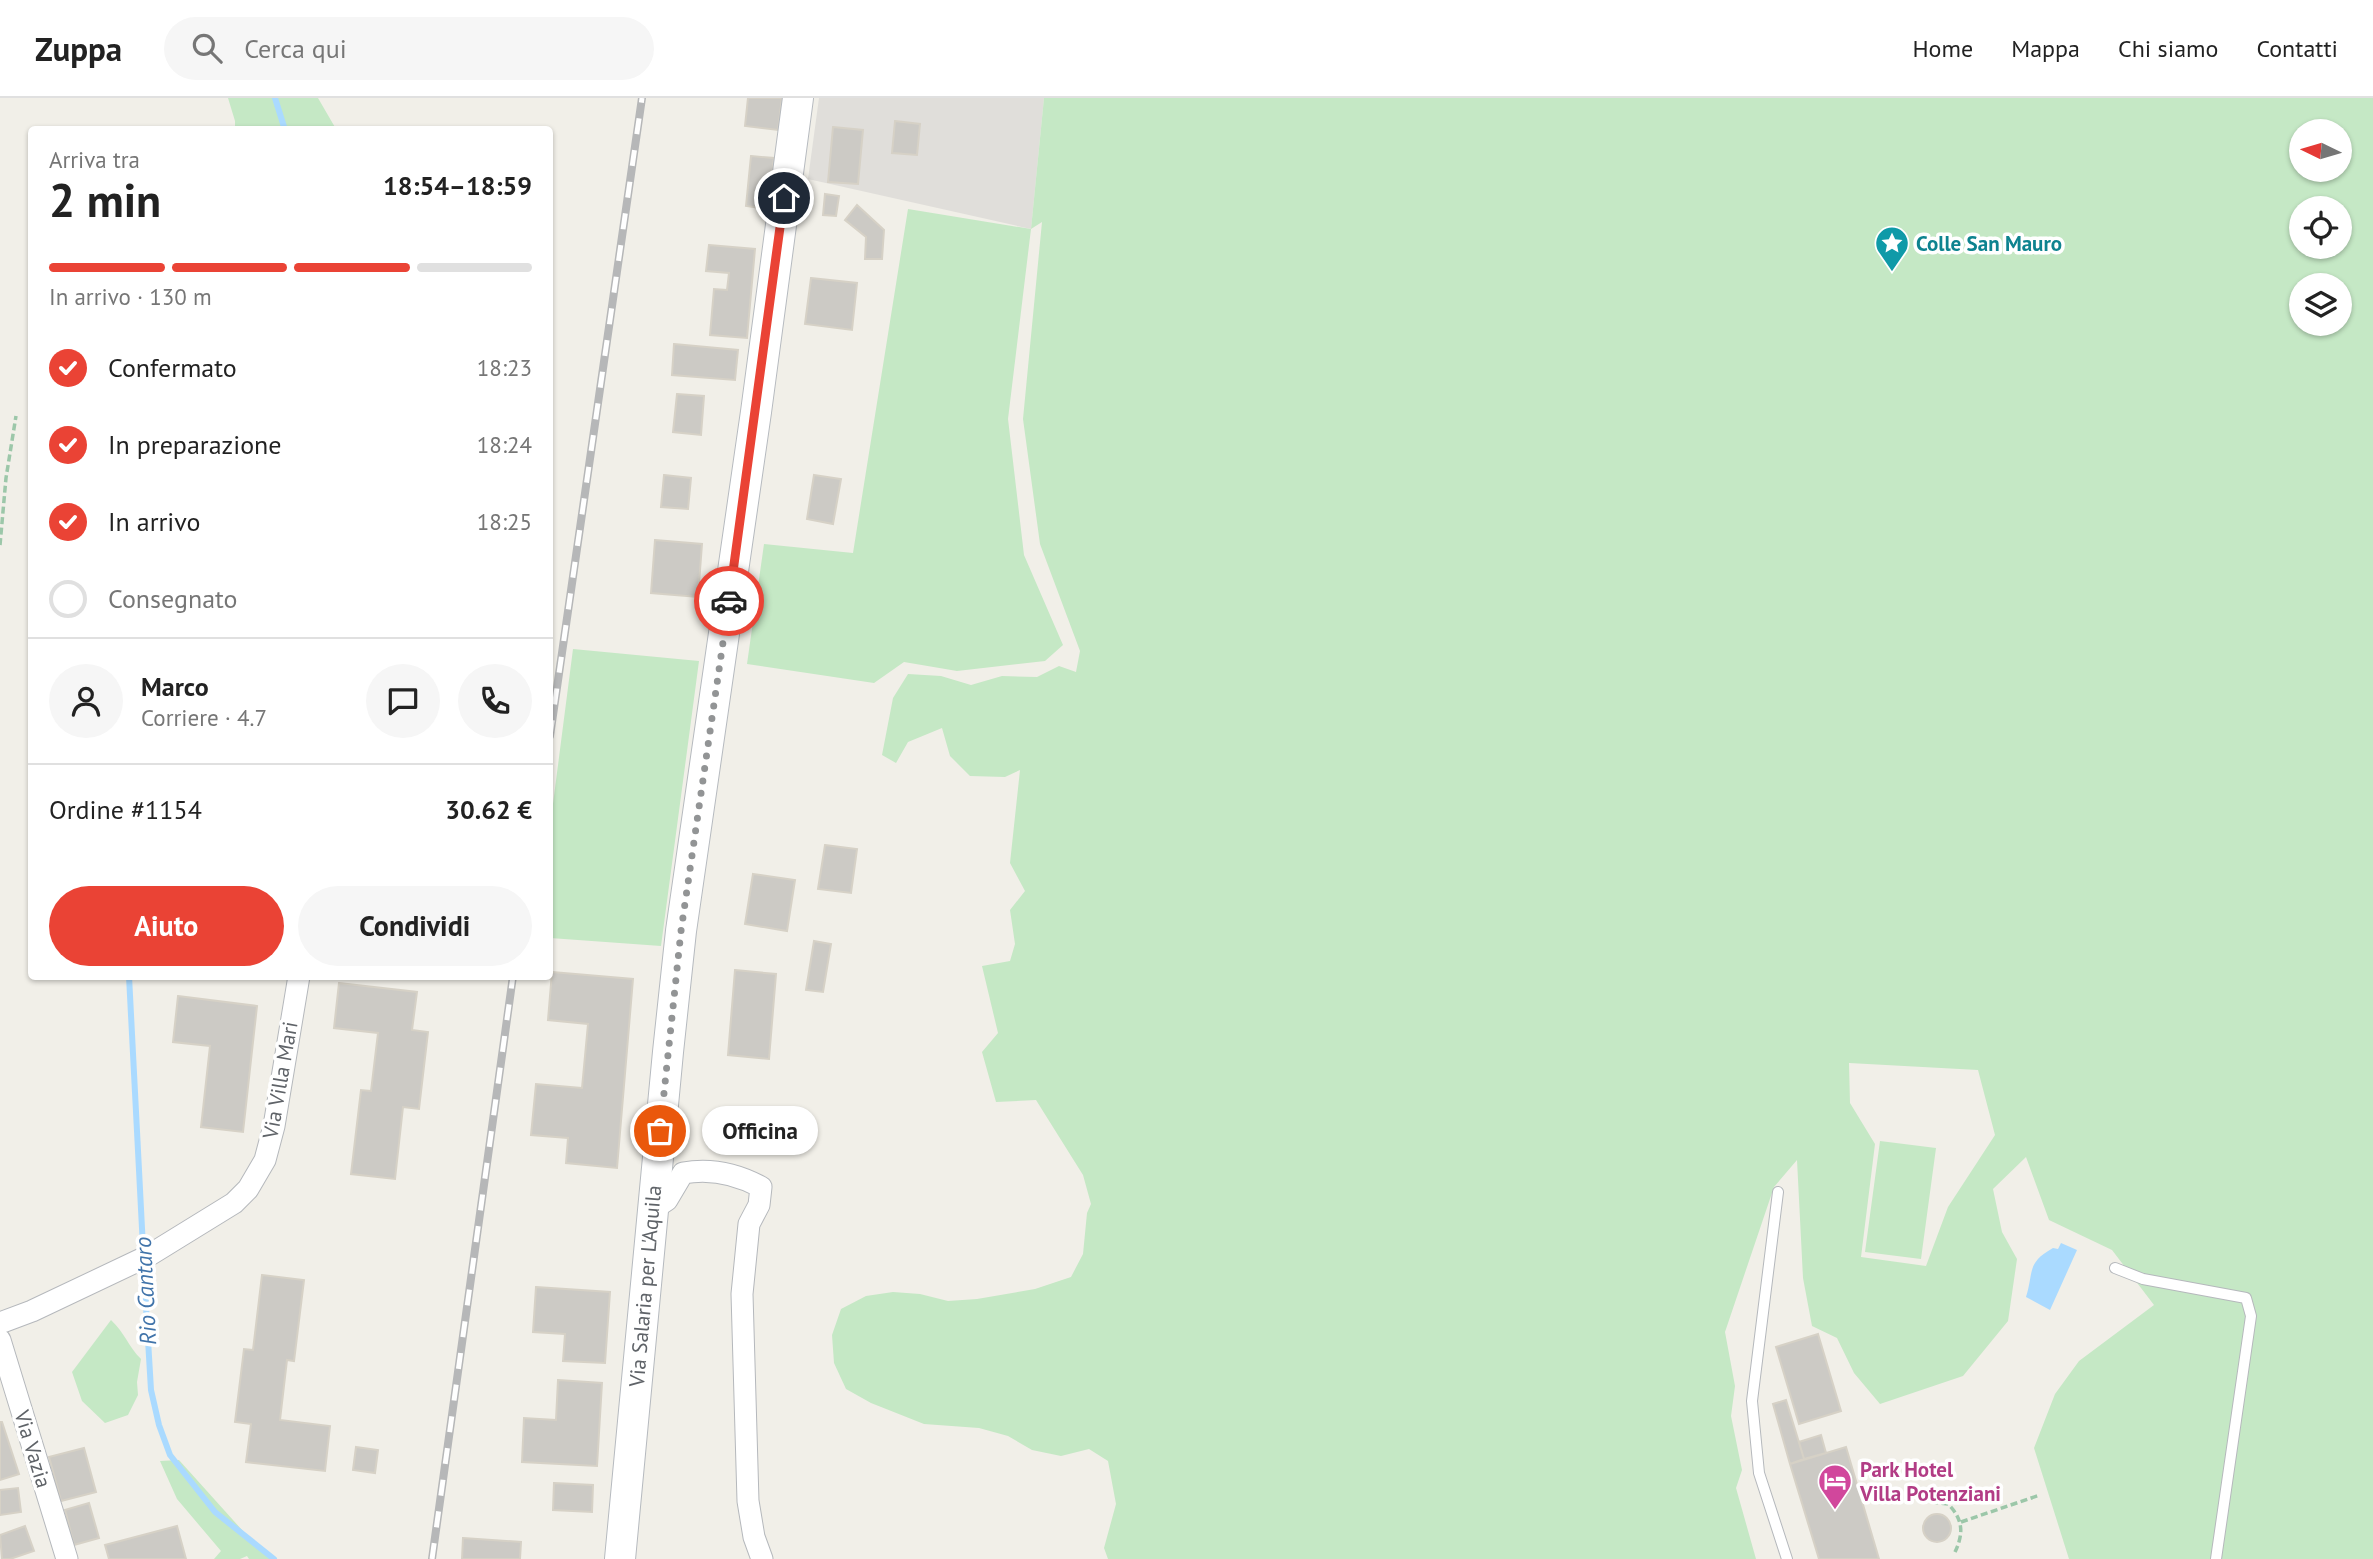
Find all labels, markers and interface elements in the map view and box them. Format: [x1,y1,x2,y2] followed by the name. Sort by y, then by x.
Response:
[164,17,654,80] search box
[35,27,122,70] text: Zuppa
[188,29,226,67] icon: search
[244,32,347,65] text: Cerca qui
[1912,33,1973,64] text: Home
[2011,33,2080,64] text: Mappa
[2118,33,2218,64] text: Chi siamo
[2256,33,2338,64] text: Contatti
[2289,119,2352,182] north arrow
[2289,119,2352,336] map controls
[49,145,140,174] text: Arriva tra
[754,168,814,228] pin
[383,169,532,202] text: 18:54–18:59
[49,170,161,230] text: 2 min
[765,179,803,217] icon: home
[2289,196,2352,259] button: locate
[1873,224,1911,273] place icon: Colle San Mauro
[1916,230,2062,257] place label: Colle San Mauro
[2289,273,2352,336] button: layers
[49,282,212,311] text: In arrivo · 130 m
[49,349,87,387] icon: check
[108,351,237,384] text: Confermato
[477,353,532,382] text: 18:23
[49,426,87,464] icon: check
[108,428,282,461] text: In preparazione
[477,430,532,459] text: 18:24
[49,503,87,541] icon: check
[108,505,200,538] text: In arrivo
[477,507,532,536] text: 18:25
[694,566,764,636] courier
[108,582,238,615] text: Consegnato
[710,582,748,620] icon: car
[49,664,123,738] button: person
[366,664,440,738] button: chat
[458,664,532,738] button: phone
[141,670,209,703] text: Marco
[141,703,267,732] text: Corriere · 4.7
[49,793,202,826] text: Ordine #1154
[445,793,532,826] text: 30.62 €
[49,886,284,966] button: Aiuto
[298,886,532,966] button: Condividi
[256,1019,304,1142] street label: Via Villa Mari
[630,1101,690,1161] pin
[702,1107,818,1156] callout: Officina
[641,1112,679,1150] icon: bag
[722,1116,798,1145] text: Officina
[623,1184,667,1389] street label: Via Salaria per L'Aquila
[128,1236,162,1346] water label: Rio Cantaro
[8,1406,58,1491] street label: Via Vazia
[1859,1456,2001,1507] place label: Park Hotel Villa Potenziani
[1816,1462,1854,1511] hotel icon: Park Hotel Villa Potenziani

